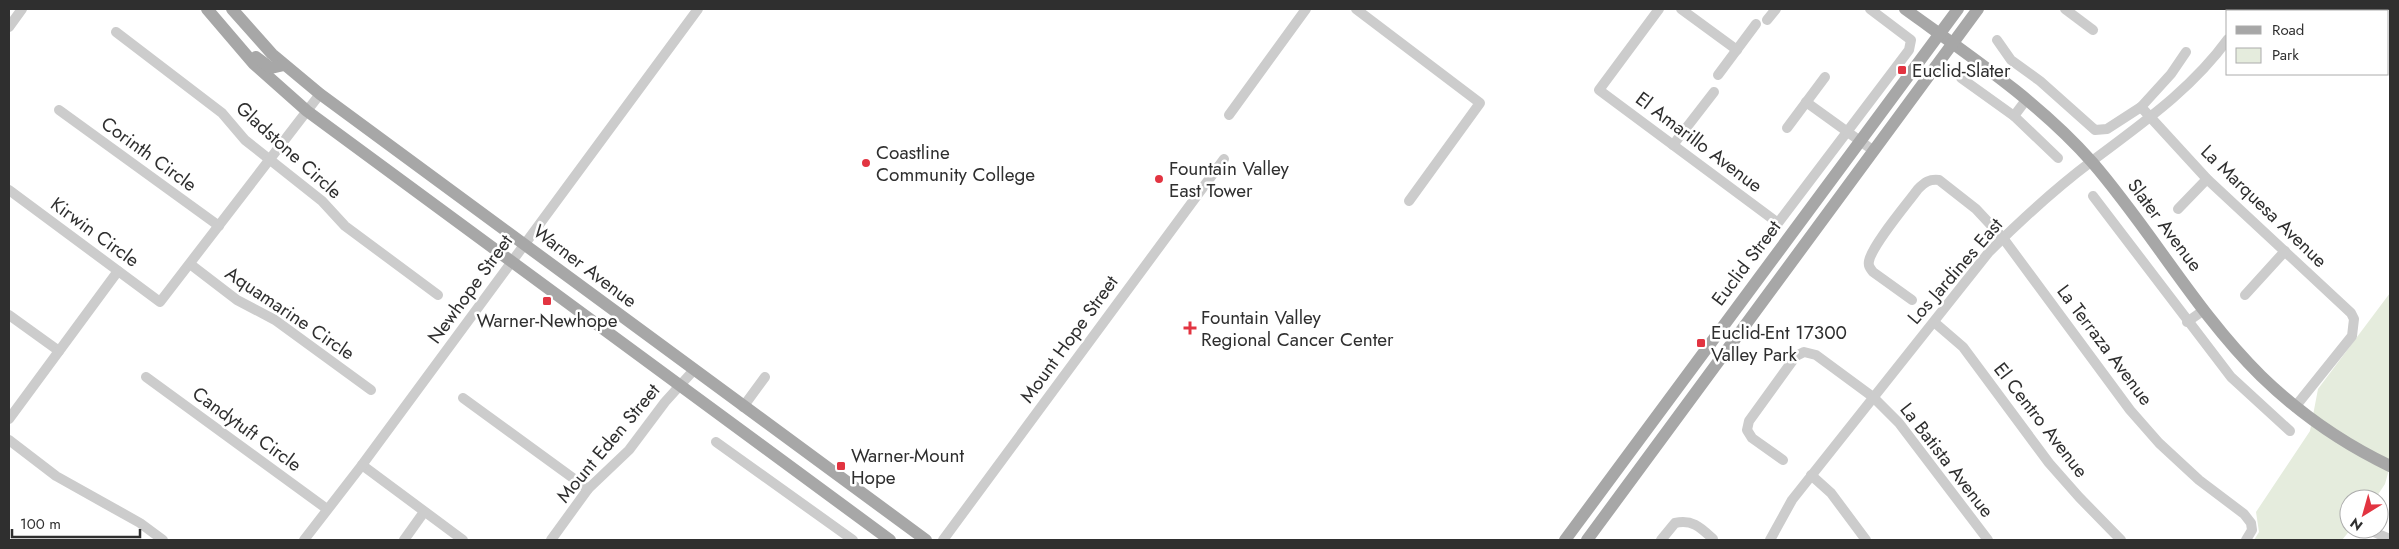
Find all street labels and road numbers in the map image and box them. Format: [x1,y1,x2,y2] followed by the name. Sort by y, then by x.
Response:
[1630,85,1768,199] street label: El Amarillo Avenue
[230,95,348,205] street label: Gladstone Circle
[96,110,203,198] street label: Corinth Circle
[2195,138,2333,274] street label: La Marquesa Avenue
[2121,173,2209,277] street label: Slater Avenue
[45,191,145,274] street label: Kirwin Circle
[1901,212,2009,330] street label: Los Jardines East
[1705,214,1787,311] street label: Euclid Street
[527,218,643,314] street label: Warner Avenue
[421,228,519,349] street label: Newhope Street
[220,260,360,366] street label: Aquamarine Circle
[1014,269,1125,408] street label: Mount Hope Street
[2051,279,2160,411] street label: La Terraza Avenue
[1987,357,2095,483] street label: El Centro Avenue
[550,377,666,508] street label: Mount Eden Street
[187,380,307,478] street label: Candytuft Circle
[1894,397,2001,523] street label: La Batista Avenue

